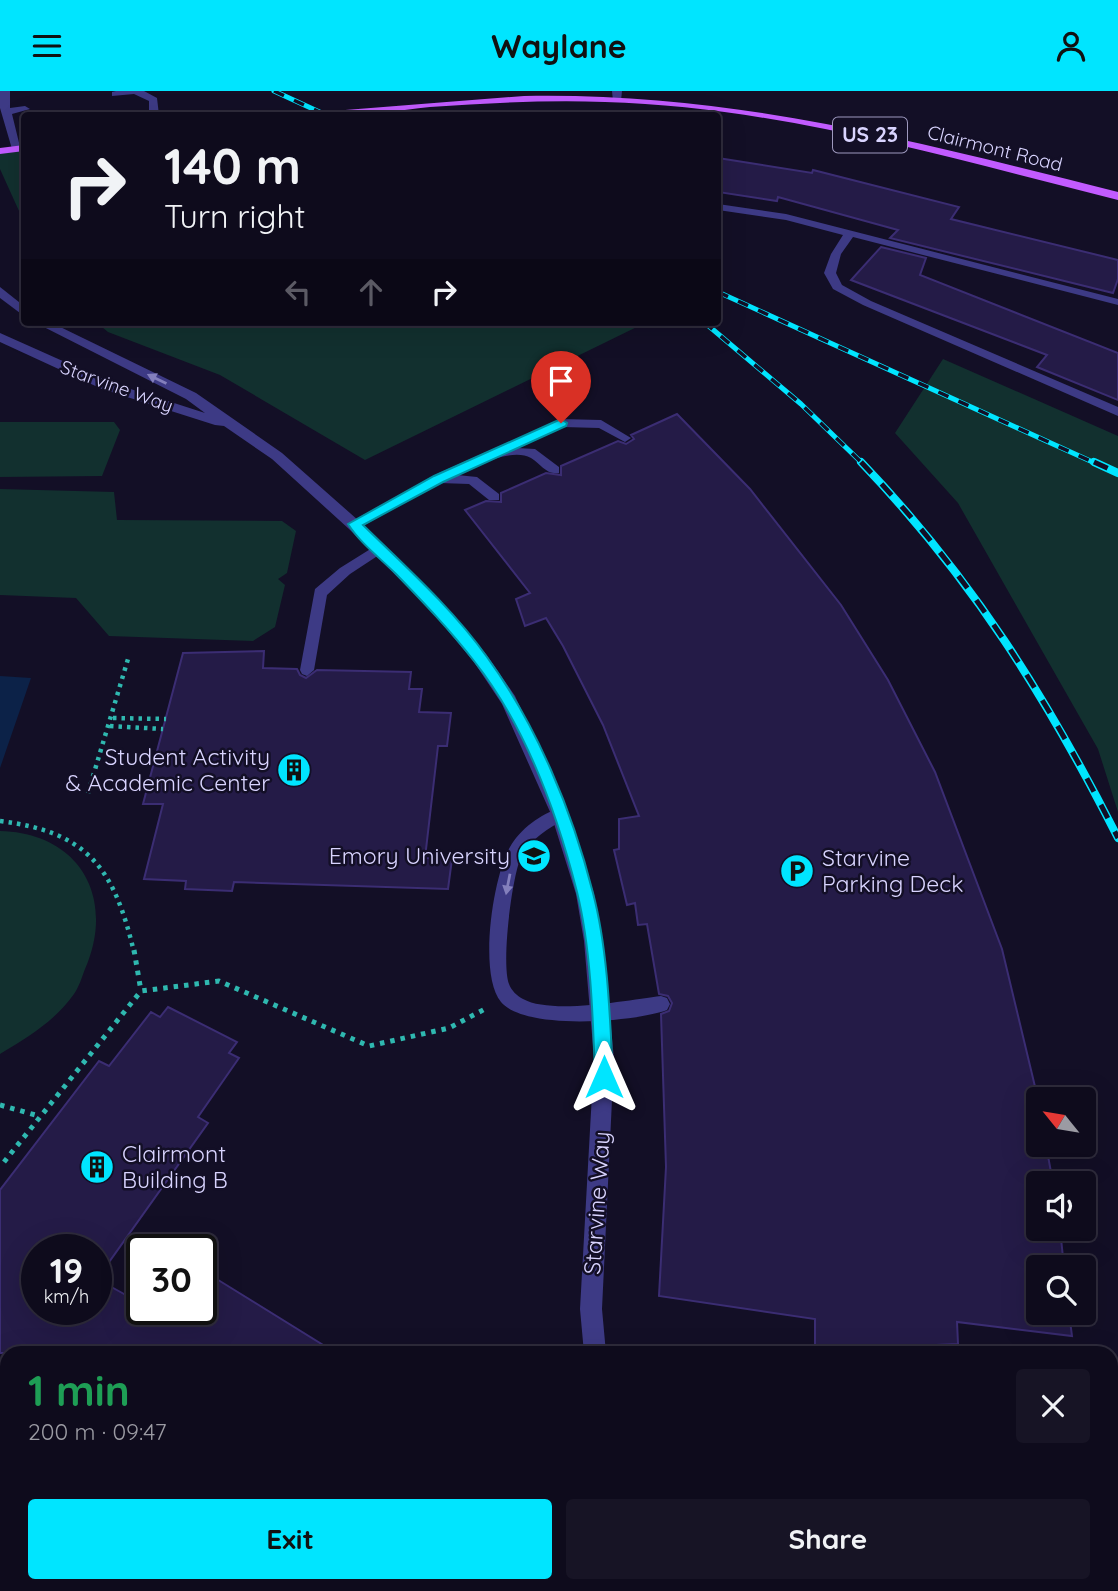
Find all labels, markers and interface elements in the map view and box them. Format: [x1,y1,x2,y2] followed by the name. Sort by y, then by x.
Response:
[491,26,627,66] text: Waylane
[28,27,66,65] icon: menu
[1052,27,1090,65] icon: person
[833,117,907,152] road number: US 23
[925,120,1065,176] street label: Clairmont Road
[164,135,301,196] text: 140 m
[49,140,140,231] icon: right
[164,196,305,236] text: Turn right
[279,273,317,311] icon: left
[352,273,390,311] icon: ahead
[425,273,463,311] icon: right
[531,351,591,423] pin
[57,354,177,418] street label: Starvine Way
[542,362,580,400] icon: arrive
[147,374,167,385] one-way arrow
[66,742,270,797] place label: Student Activity & Academic Center
[275,751,313,789] building icon: Student Activity & Academic Center
[515,837,553,875] school or university icon: Emory University
[329,841,510,870] place label: Emory University
[822,843,963,898] place label: Starvine Parking Deck
[778,852,816,890] parking icon: Starvine Parking Deck
[502,873,513,895] one-way arrow
[567,1040,641,1114] position arrow
[1026,1087,1096,1157] north arrow
[1026,1087,1096,1325] map controls
[577,1130,616,1275] street label: Starvine Way
[122,1139,228,1194] place label: Clairmont Building B
[78,1148,116,1186] building icon: Clairmont Building B
[1026,1171,1096,1241] button: sound
[126,1234,217,1325] speed limit sign: 30
[50,1248,83,1292] text: 19
[1026,1255,1096,1325] button: search
[44,1285,89,1308] text: km/h
[28,1364,130,1417] text: 1 min
[1016,1369,1090,1443] button: close
[28,1417,166,1446] text: 200 m · 09:47
[28,1499,552,1579] button: Exit
[566,1499,1090,1579] button: Share

